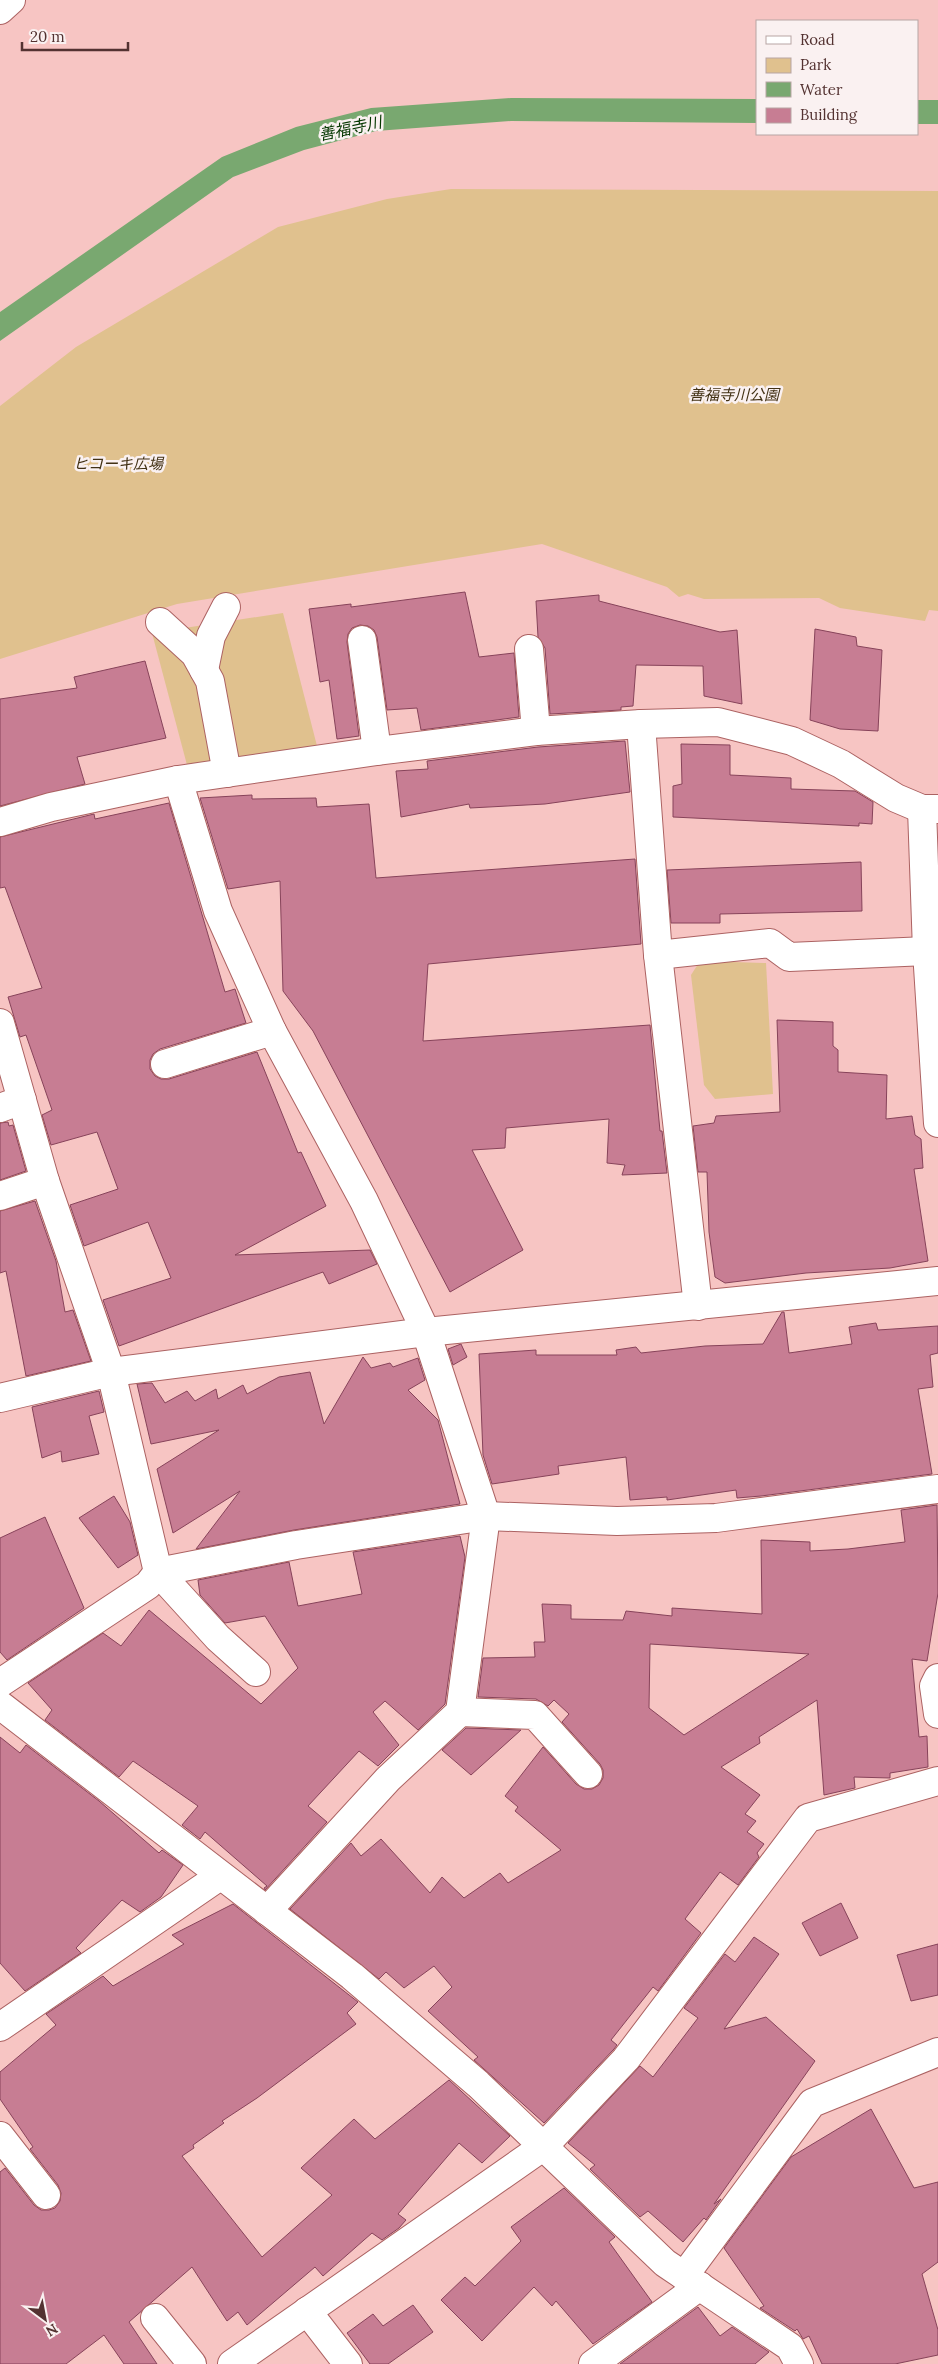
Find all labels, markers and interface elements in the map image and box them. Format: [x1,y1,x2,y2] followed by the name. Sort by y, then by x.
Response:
[22,20,129,52] scale bar
[756,20,918,135] legend
[30,27,65,46] text: 20 m
[800,30,835,49] text: Road
[800,55,831,74] text: Park
[800,80,843,99] text: Water
[800,105,858,124] text: Building
[317,111,385,144] water label: 善福寺川
[689,385,781,404] park label: 善福寺川公園
[73,454,165,473] park label: ヒコーキ広場
[20,2294,70,2344] north arrow
[42,2320,61,2341] text: N

